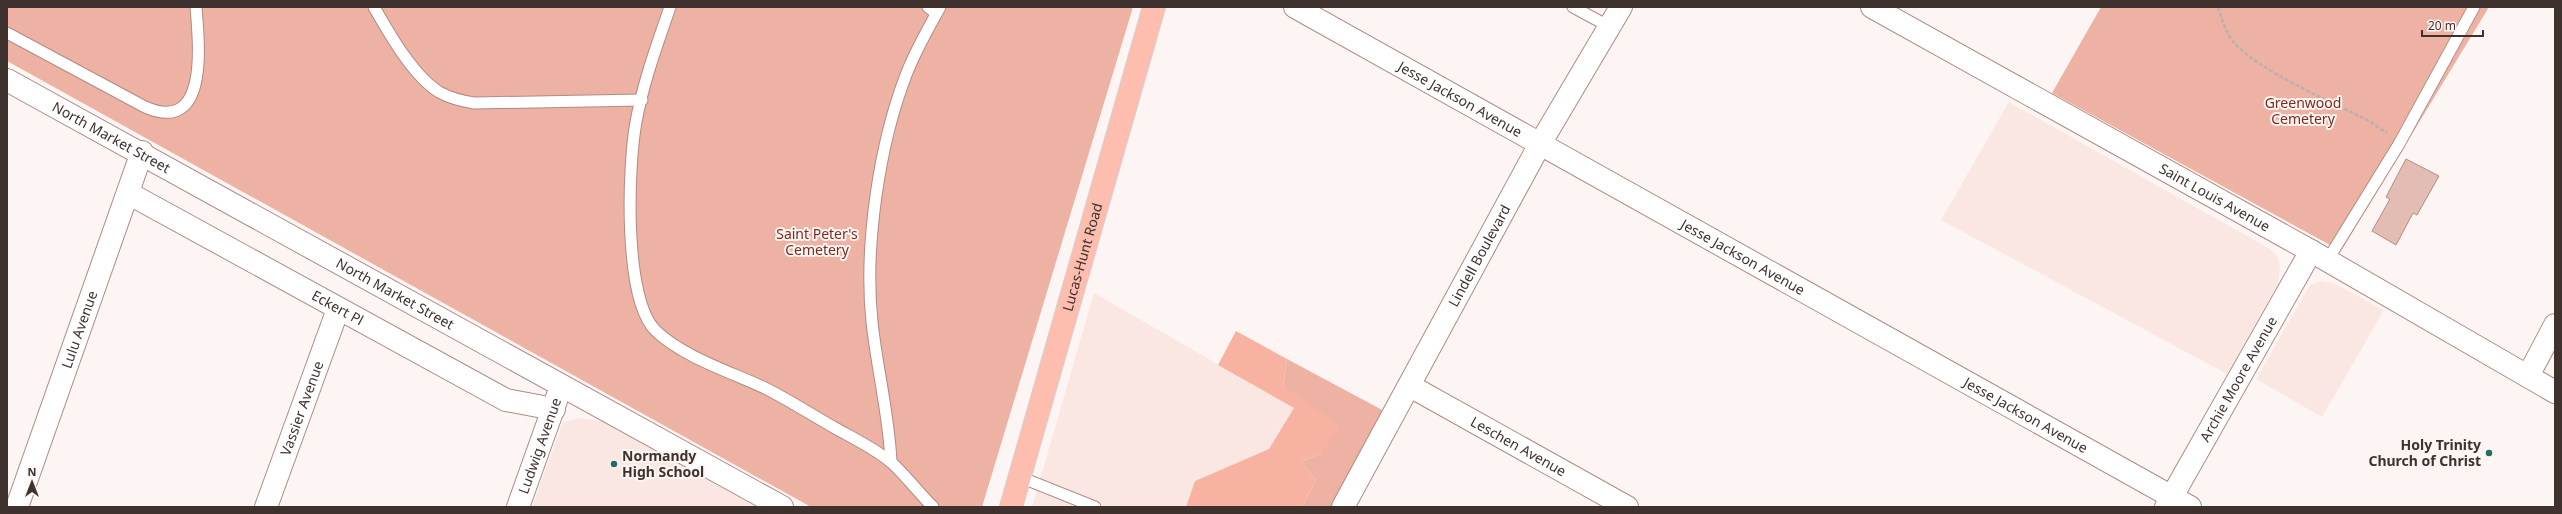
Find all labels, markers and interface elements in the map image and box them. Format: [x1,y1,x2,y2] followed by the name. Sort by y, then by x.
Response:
[2422,12,2483,38] scale bar
[2428,17,2456,34] text: 20 m
[1393,55,1526,141] street label: Jesse Jackson Avenue
[2265,93,2341,128] park label: Greenwood Cemetery
[49,97,174,177] street label: North Market Street
[2156,159,2274,236] street label: Saint Louis Avenue
[1057,200,1107,313] street label: Lucas-Hunt Road
[1444,201,1514,310] street label: Lindell Boulevard
[1676,214,1809,299] street label: Jesse Jackson Avenue
[776,224,858,259] park label: Saint Peter's Cemetery
[333,253,458,333] street label: North Market Street
[309,285,367,329] street label: Eckert Pl
[57,288,101,371] street label: Lulu Avenue
[2195,313,2281,445] street label: Archie Moore Avenue
[275,358,327,458] street label: Vassier Avenue
[1959,372,2091,457] street label: Jesse Jackson Avenue
[514,395,565,496] street label: Ludwig Avenue
[1467,412,1570,480] street label: Leschen Avenue
[2368,435,2481,470] place label: Holy Trinity Church of Christ
[622,446,704,481] place label: Normandy High School
[2484,448,2494,458] marker: Holy Trinity Church of Christ
[609,459,619,469] marker: Normandy High School
[12,462,52,502] north arrow
[28,464,36,479] text: N

